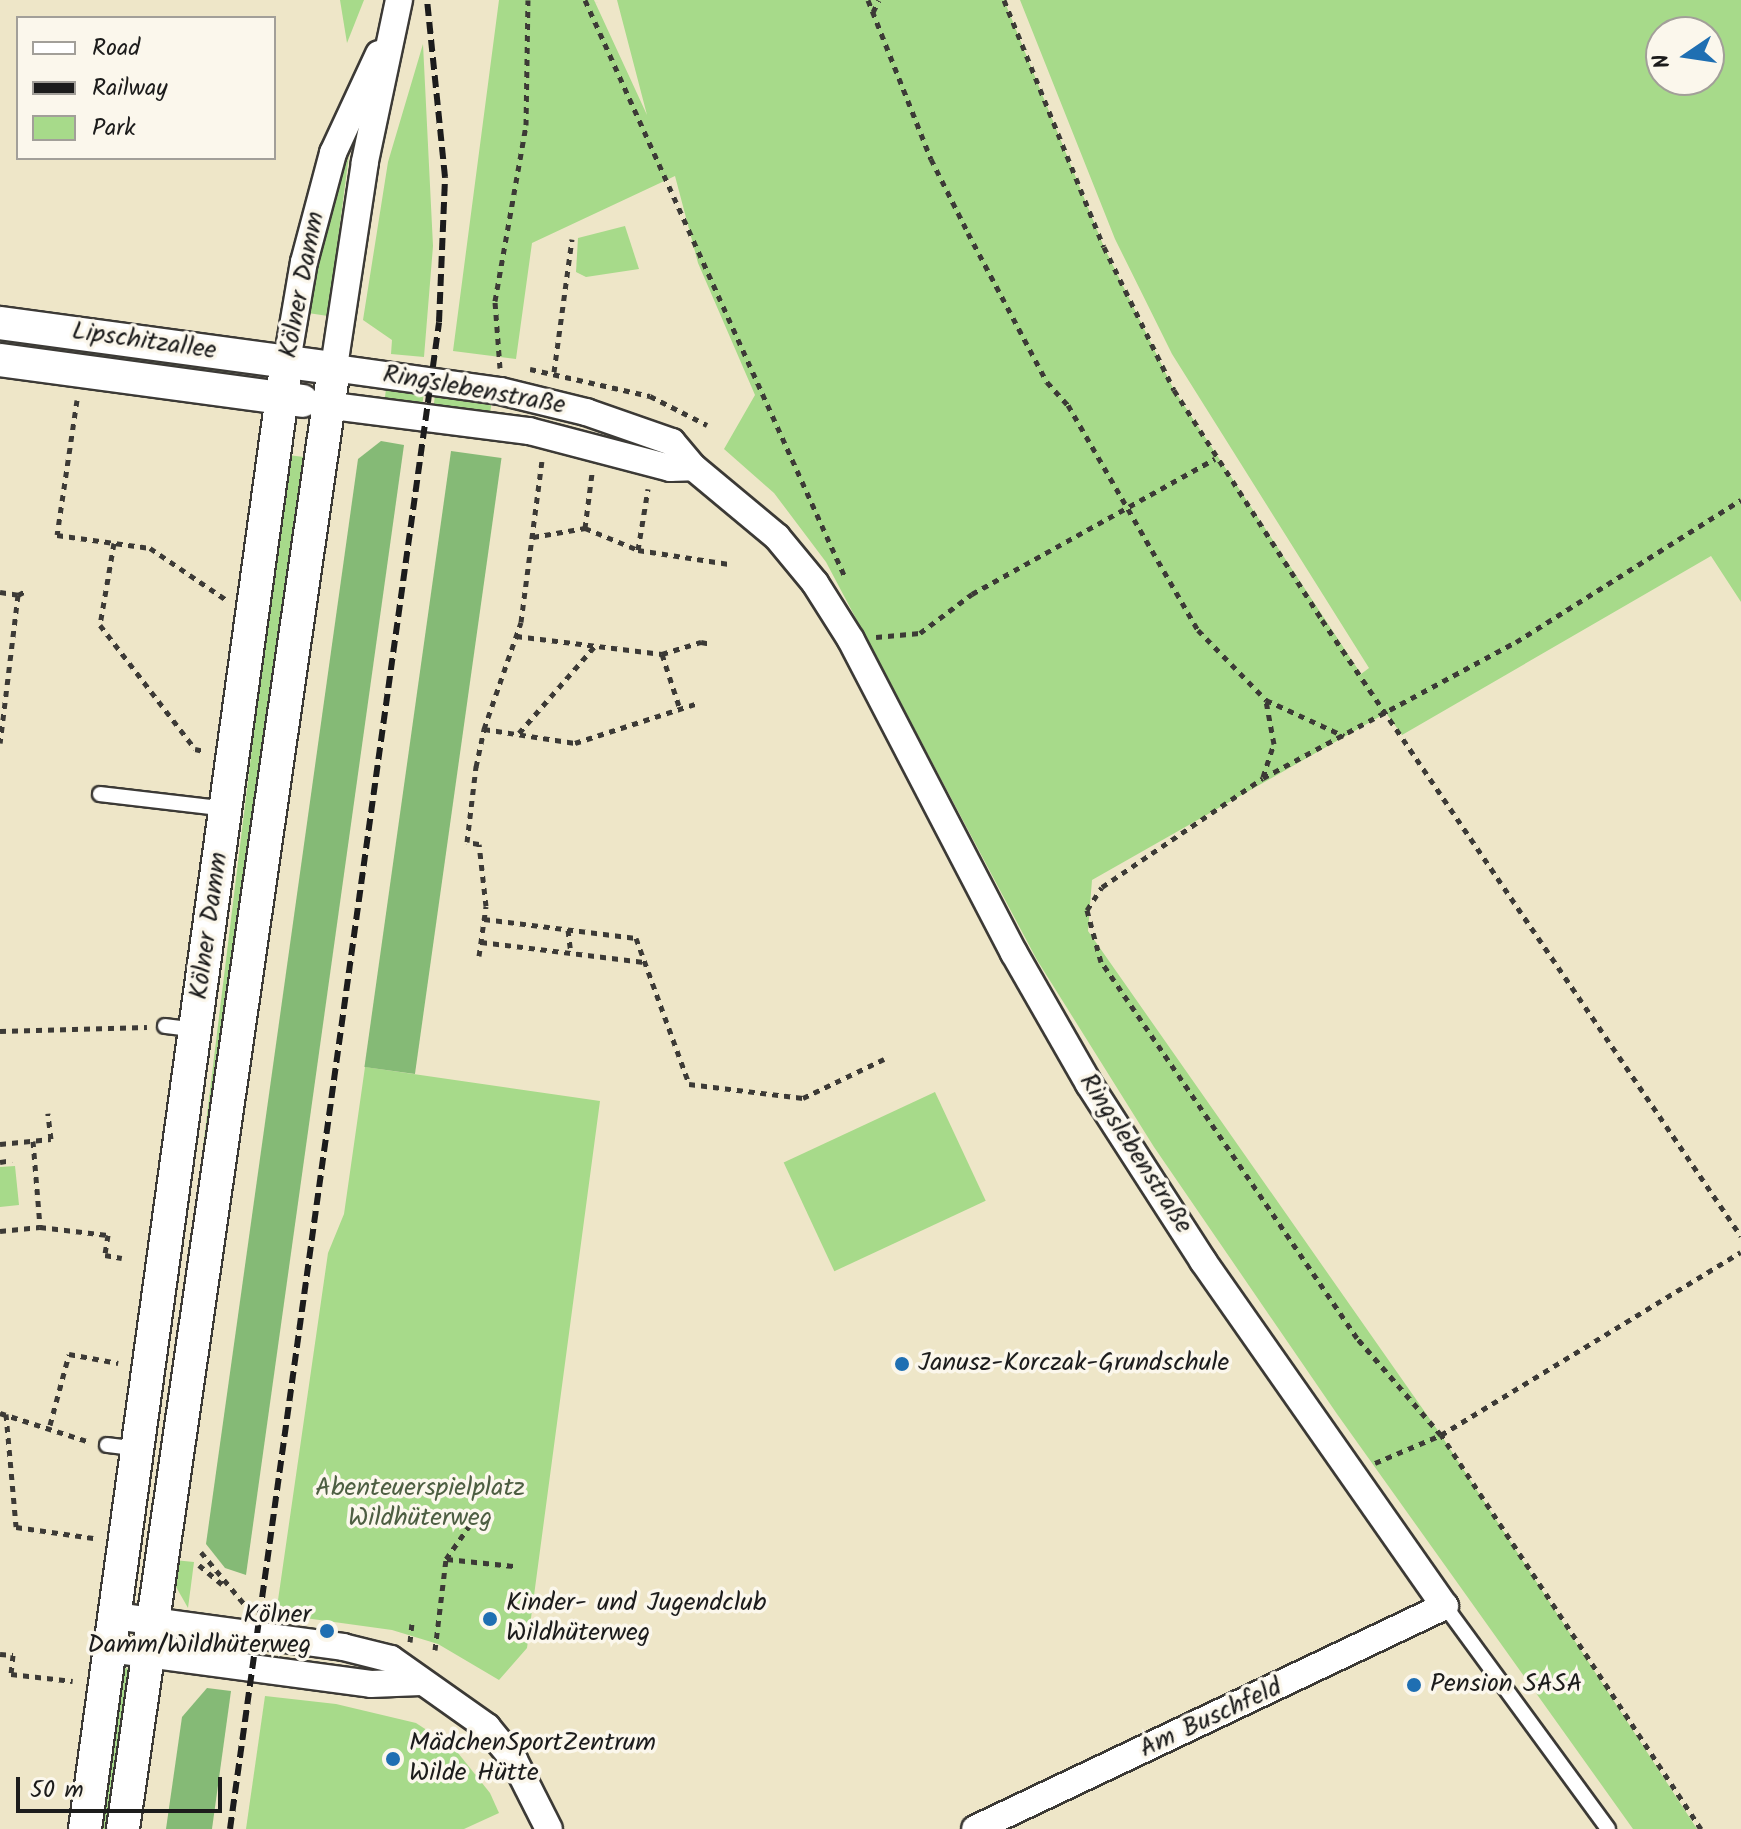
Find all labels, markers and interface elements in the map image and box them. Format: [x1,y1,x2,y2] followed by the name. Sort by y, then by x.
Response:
[16,16,276,160] legend
[1645,16,1725,96] north arrow
[92,29,140,68] text: Road
[1644,50,1682,72] text: N
[92,69,168,108] text: Railway
[92,109,136,148] text: Park
[274,209,332,361] street label: Kölner Damm
[70,316,218,368] street label: Lipschitzallee
[380,360,568,422] street label: Ringslebenstraße
[184,850,236,1002] street label: Kölner Damm
[1072,1068,1198,1240] street label: Ringslebenstraße
[918,1348,1229,1380] place label: Janusz-Korczak-Grundschule
[893,1355,911,1373] marker: Janusz-Korczak-Grundschule
[315,1473,525,1534] park label: Abenteuerspielplatz Wildhüterweg
[506,1588,766,1650] place label: Kinder- und Jugendclub Wildhüterweg
[87,1600,311,1662] place label: Kölner Damm/Wildhüterweg
[481,1610,499,1628] marker: Kinder- und Jugendclub Wildhüterweg
[318,1622,336,1640] marker: Kölner Damm/Wildhüterweg
[1430,1669,1582,1701] place label: Pension SASA
[1135,1672,1287,1766] street label: Am Buschfeld
[1405,1676,1423,1694] marker: Pension SASA
[409,1728,656,1790] place label: MädchenSportZentrum Wilde Hütte
[384,1750,402,1768] marker: MädchenSportZentrum Wilde Hütte
[20,1761,226,1811] scale bar
[30,1771,84,1810] text: 50 m

